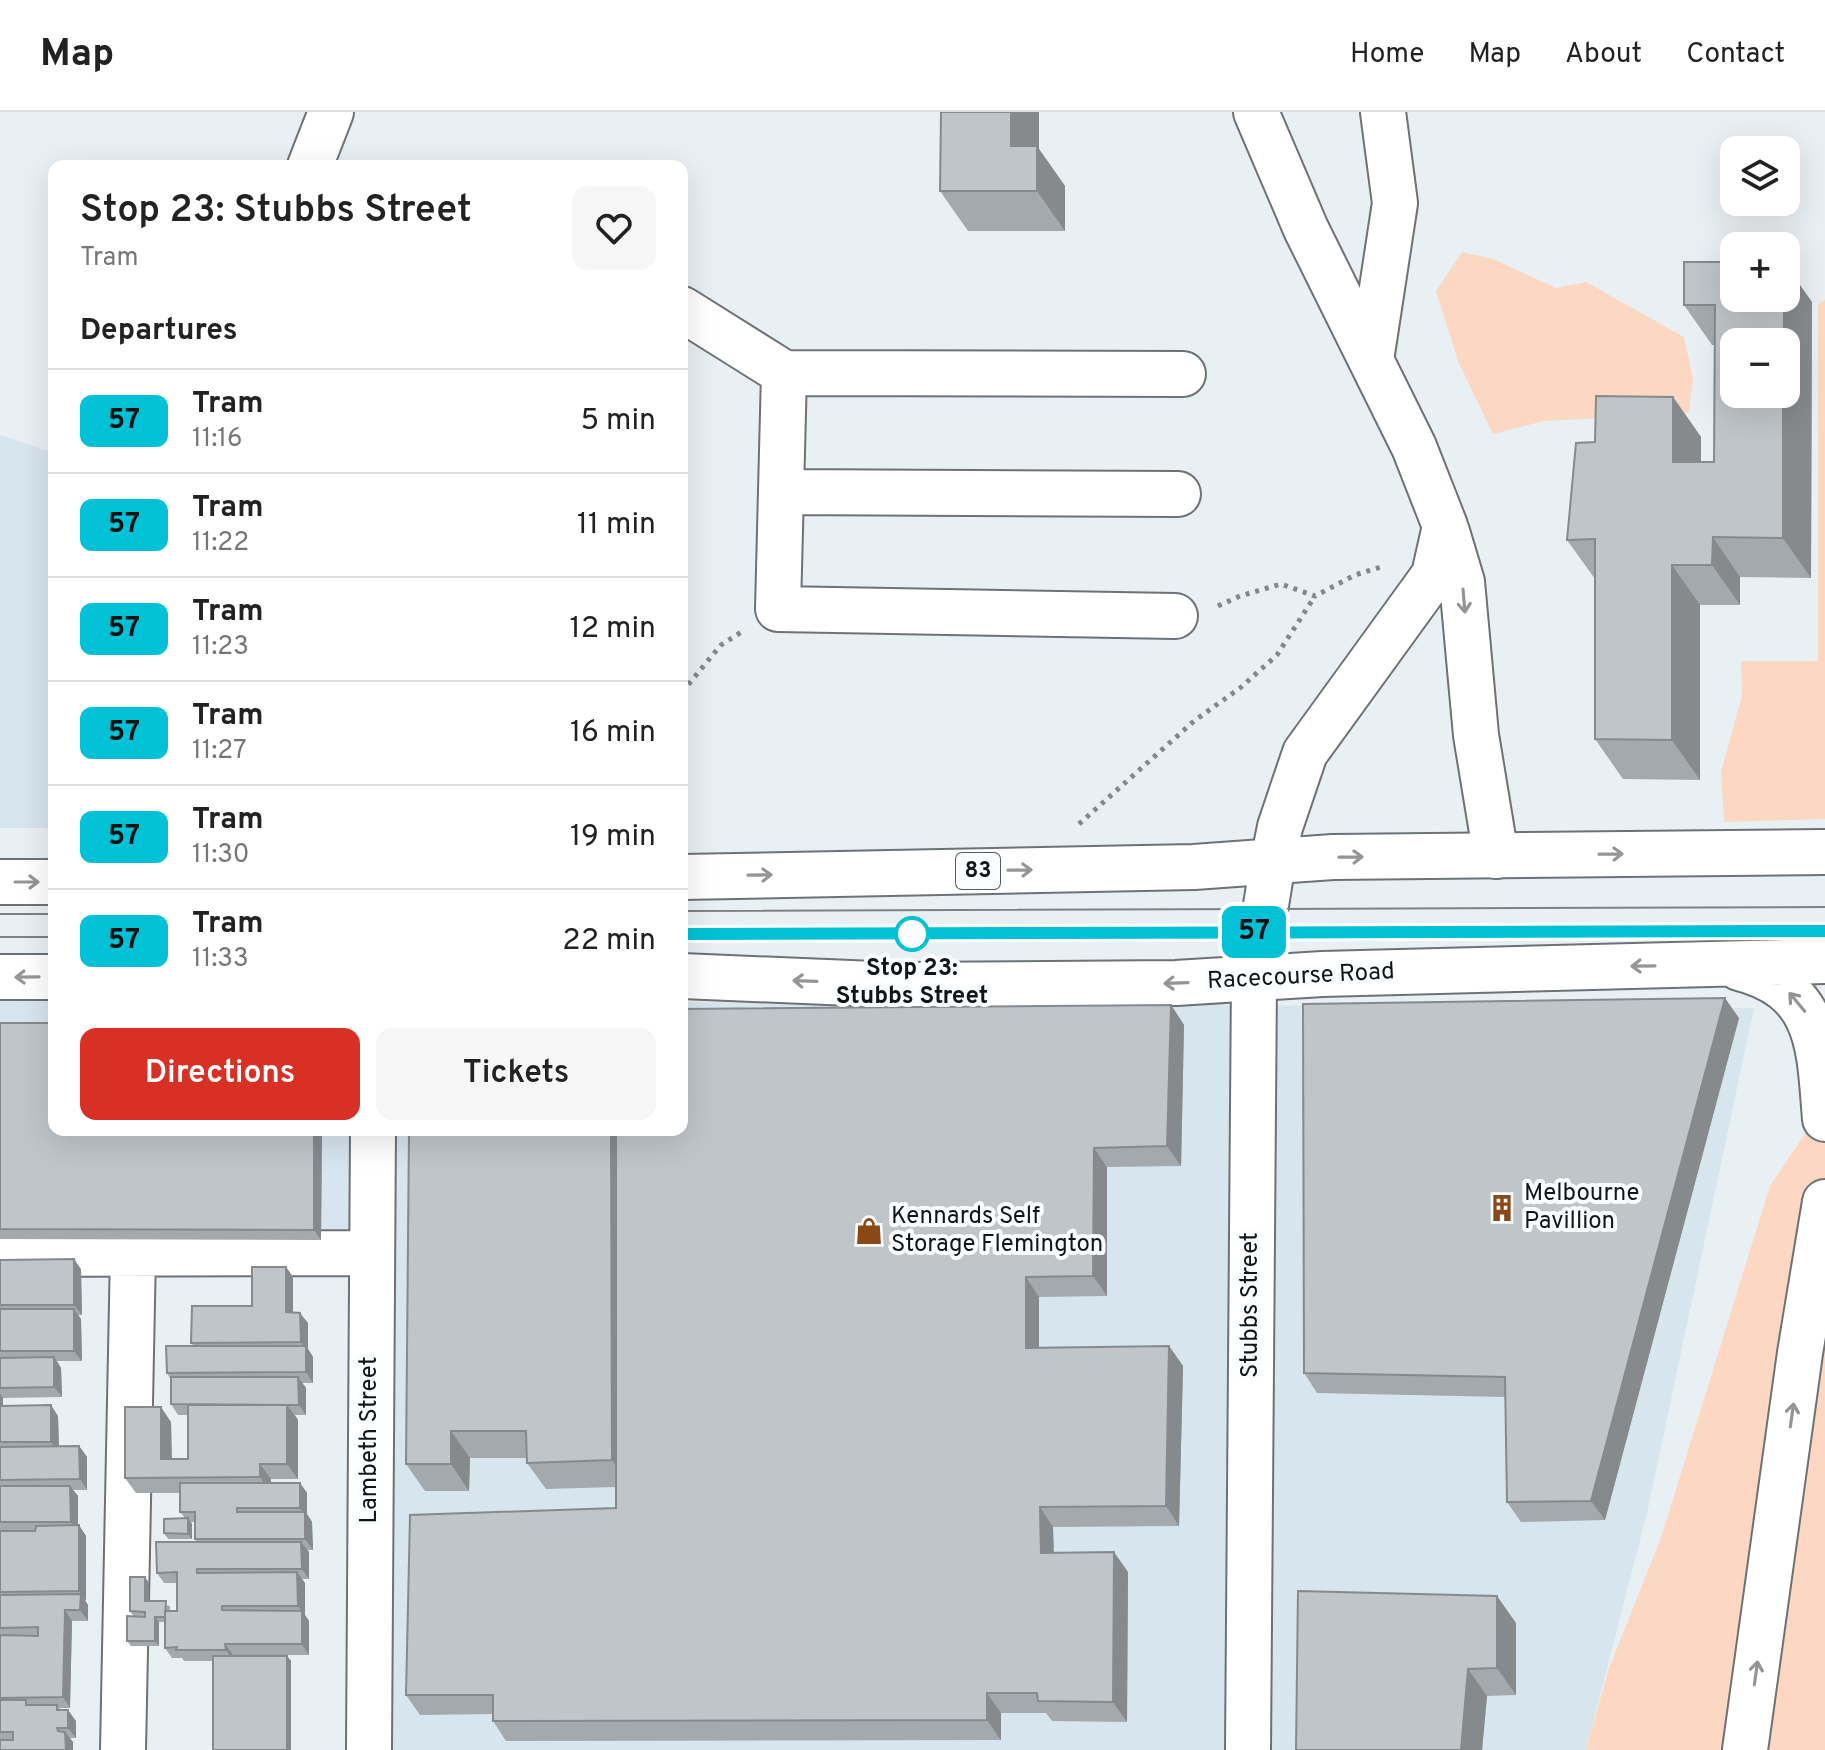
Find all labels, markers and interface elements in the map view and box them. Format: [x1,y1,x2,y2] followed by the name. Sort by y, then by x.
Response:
[40,31,114,80] text: Map
[1350,37,1424,73] text: Home
[1468,37,1521,73] text: Map
[1565,37,1642,73] text: About
[1686,37,1785,73] text: Contact
[1720,136,1800,408] map controls
[1720,136,1800,216] button: layers
[572,186,656,270] button: heart
[80,187,472,236] text: Stop 23: Stubbs Street
[1720,232,1800,312] button: +
[80,242,139,275] text: Tram
[80,313,238,350] text: Departures
[1720,328,1800,408] button: −
[192,386,263,423] text: Tram
[108,403,140,439] text: 57
[580,403,656,440] text: 5 min
[192,423,242,456] text: 11:16
[192,490,263,527] text: Tram
[108,507,140,543] text: 57
[577,507,656,544] text: 11 min
[192,527,249,560] text: 11:22
[1456,587,1471,614] one-way arrow
[192,594,263,631] text: Tram
[108,611,140,647] text: 57
[569,611,656,648] text: 12 min
[192,631,249,664] text: 11:23
[192,698,263,735] text: Tram
[108,715,140,751] text: 57
[570,715,656,752] text: 16 min
[192,735,246,768] text: 11:27
[192,802,263,839] text: Tram
[108,819,140,855] text: 57
[570,819,656,856] text: 19 min
[192,839,249,872] text: 11:30
[1597,847,1624,862] one-way arrow
[1337,849,1364,865] one-way arrow
[956,853,1000,889] road number: 83
[1006,862,1033,878] one-way arrow
[746,868,773,883] one-way arrow
[13,874,40,890] one-way arrow
[192,906,263,943] text: Tram
[1218,906,1290,958] line badge: 57
[1238,914,1270,950] text: 57
[895,917,929,951] marker: Stop 23: Stubbs Street
[108,923,140,959] text: 57
[562,923,656,960] text: 22 min
[192,943,249,976] text: 11:33
[836,954,988,1012] place label: Stop 23: Stubbs Street
[1206,957,1396,997] street label: Racecourse Road
[1630,958,1657,974] one-way arrow
[14,969,41,985] one-way arrow
[792,973,819,988] one-way arrow
[1163,975,1190,990] one-way arrow
[1788,992,1806,1013] one-way arrow
[80,1028,360,1120] button: Directions
[376,1028,656,1120] button: Tickets
[1524,1179,1640,1237] place label: Melbourne Pavillion
[1487,1193,1517,1223] building icon: Melbourne Pavillion
[891,1202,1103,1260] place label: Kennards Self Storage Flemington
[854,1216,884,1246] shop icon: Kennards Self Storage Flemington
[1236,1232,1266,1378] street label: Stubbs Street
[355,1356,385,1524] street label: Lambeth Street
[1785,1403,1800,1428] one-way arrow
[1749,1661,1764,1686] one-way arrow

